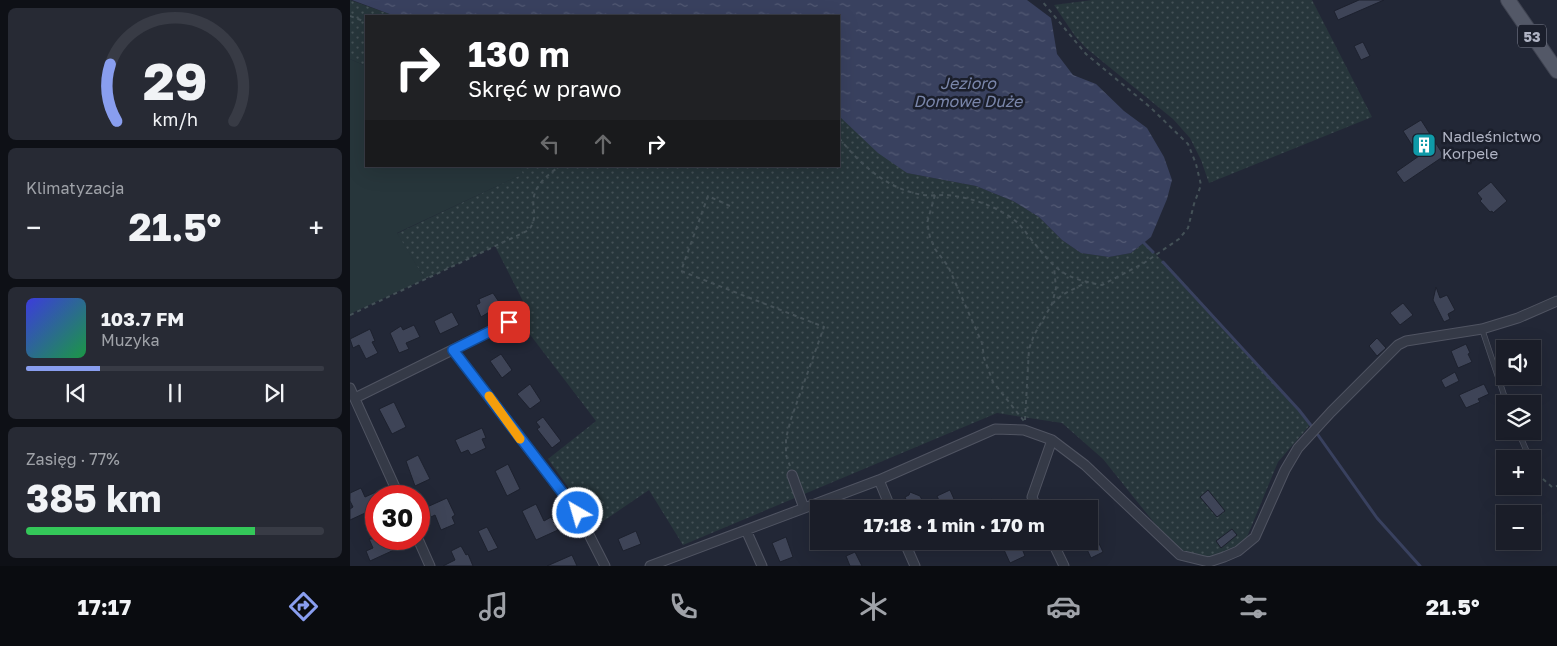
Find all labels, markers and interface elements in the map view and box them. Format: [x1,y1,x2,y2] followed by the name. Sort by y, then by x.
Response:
[1518,24,1546,48] road number: 53
[468,33,570,75] text: 130 m
[385,35,450,100] icon: right
[143,49,207,111] text: 29
[914,73,1024,111] water label: Jezioro Domowe Duże
[468,75,621,102] text: Skręć w prawo
[152,108,198,130] text: km/h
[1442,127,1541,162] place label: Nadleśnictwo Korpele
[536,130,564,158] icon: left
[589,130,617,158] icon: ahead
[642,130,670,158] icon: right
[1411,132,1437,158] building icon: Nadleśnictwo Korpele
[26,178,124,198] text: Klimatyzacja
[129,204,221,249] text: 21.5°
[26,211,41,244] text: −
[309,211,324,244] text: +
[488,301,530,343] pin
[101,307,184,330] text: 103.7 FM
[495,308,523,336] icon: arrive
[101,330,160,350] text: Muzyka
[1496,340,1541,550] map controls
[1496,340,1541,385] button: sound
[62,379,90,407] icon: previous
[161,379,189,407] icon: pause
[260,379,288,407] icon: next
[1496,395,1541,440] button: layers
[26,449,120,469] text: Zasięg · 77%
[1496,450,1541,495] button: +
[26,475,161,520] text: 385 km
[365,485,430,550] speed limit sign: 30
[551,486,603,538] position arrow
[1496,505,1541,550] button: −
[863,513,1045,536] text: 17:18 · 1 min · 170 m
[286,589,321,624] icon: directions
[476,589,511,624] icon: music
[666,589,701,624] icon: phone
[856,589,891,624] icon: climate
[1046,589,1081,624] icon: car
[1236,589,1271,624] icon: filters
[77,593,131,620] text: 17:17
[1426,593,1480,620] text: 21.5°

